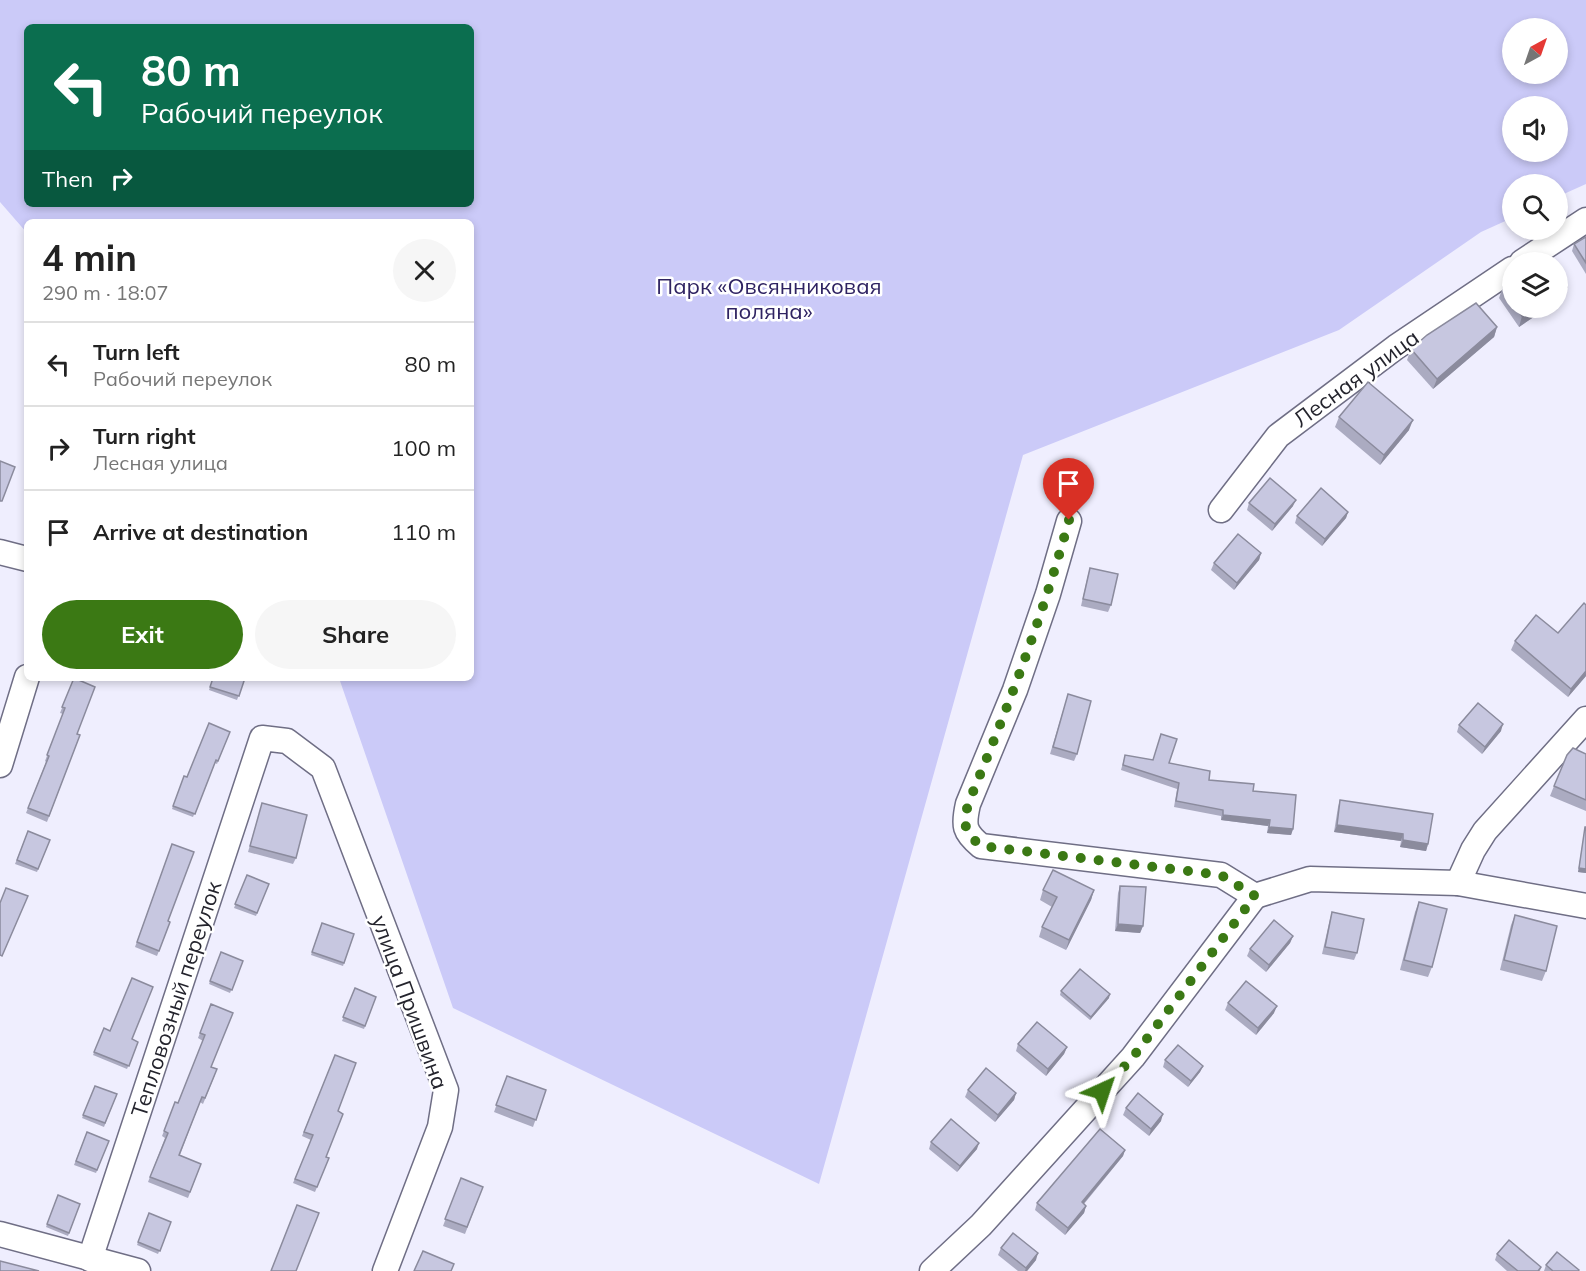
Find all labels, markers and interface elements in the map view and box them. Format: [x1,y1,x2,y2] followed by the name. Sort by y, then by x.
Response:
[1502,18,1568,84] north arrow
[1502,18,1568,318] map controls
[141,44,241,97] text: 80 m
[42,48,120,126] icon: left
[141,96,383,130] text: Рабочий переулок
[1502,96,1568,162] button: sound
[105,162,138,195] icon: right
[42,165,93,193] text: Then
[1502,174,1568,240] button: search
[42,235,137,280] text: 4 min
[393,239,456,302] button: close
[1502,252,1568,318] button: layers
[656,272,882,325] park label: Парк «Овсянниковая поляна»
[42,280,168,305] text: 290 m · 18:07
[1288,323,1424,433] street label: Лесная улица
[93,338,180,366] text: Turn left
[42,348,75,381] icon: left
[405,350,456,378] text: 80 m
[93,366,272,391] text: Рабочий переулок
[93,422,196,450] text: Turn right
[42,432,75,465] icon: right
[391,434,456,462] text: 100 m
[93,450,228,475] text: Лесная улица
[1043,458,1094,520] pin
[1052,467,1085,500] icon: arrive
[42,516,75,549] icon: arrive
[93,518,308,546] text: Arrive at destination
[391,518,456,546] text: 110 m
[42,600,243,669] button: Exit
[255,600,456,669] button: Share
[125,877,227,1121] street label: Тепловозный переулок
[366,911,454,1093] street label: улица Пришвина
[1070,1059,1134,1123] position arrow

